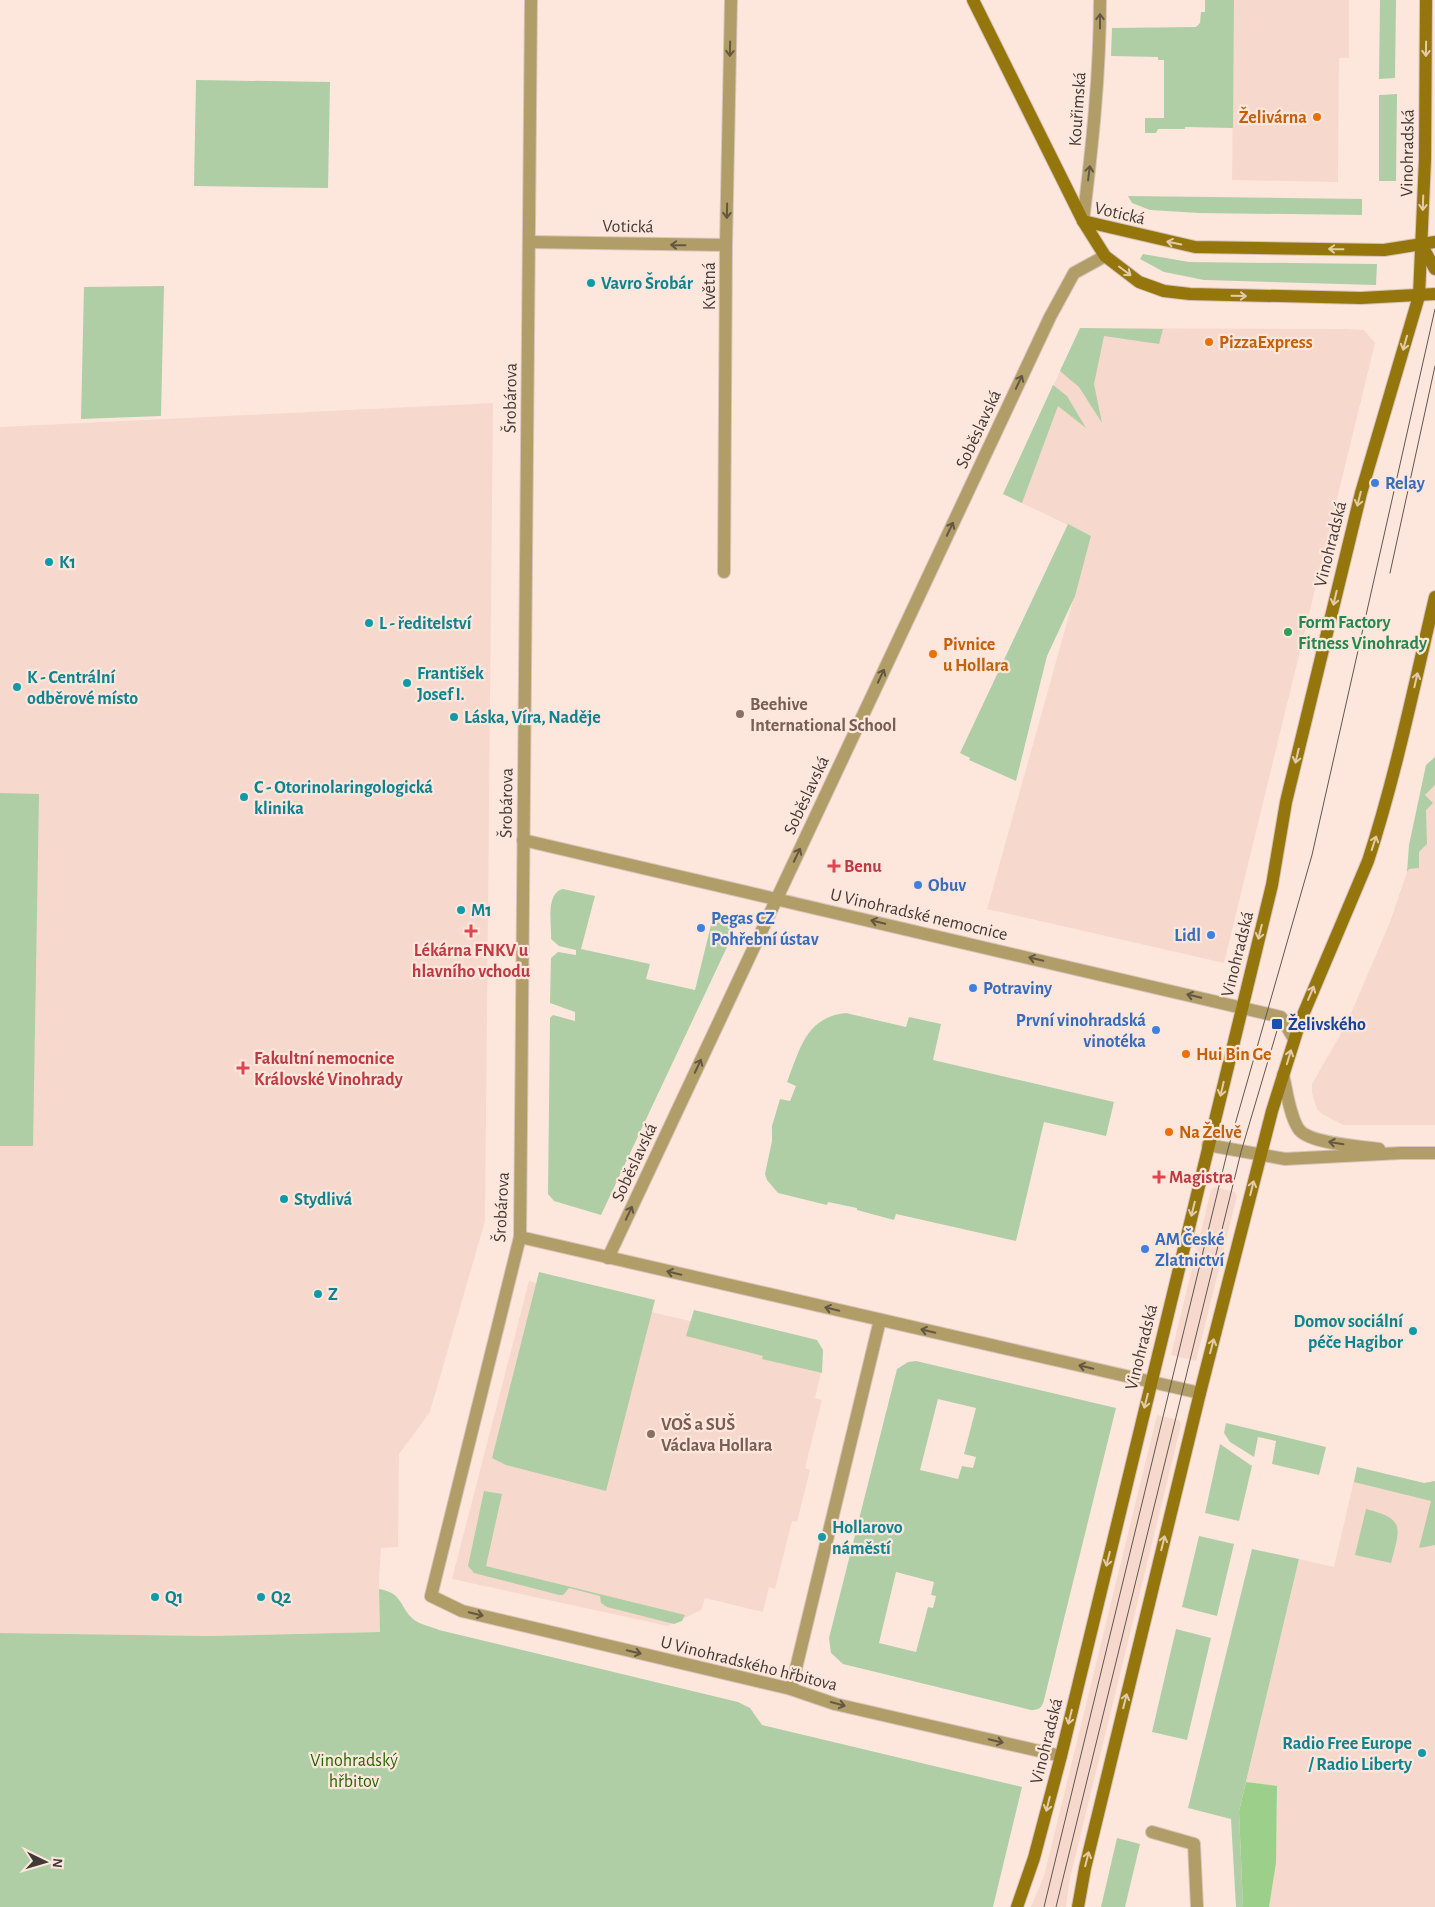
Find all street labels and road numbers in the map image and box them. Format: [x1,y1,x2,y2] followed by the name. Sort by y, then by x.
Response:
[1066,71,1090,147] street label: Kouřimská
[1398,109,1418,197] street label: Vinohradská
[1093,199,1147,229] street label: Votická
[602,218,654,236] street label: Votická
[701,262,719,310] street label: Květná
[498,363,521,433] street label: Šrobárova
[953,387,1005,471] street label: Soběslavská
[1312,499,1350,589] street label: Vinohradská
[781,753,833,837] street label: Soběslavská
[494,768,517,838] street label: Šrobárova
[828,886,1009,944] street label: U Vinohradské nemocnice
[1219,909,1257,999] street label: Vinohradská
[609,1120,661,1204] street label: Soběslavská
[488,1171,513,1243] street label: Šrobárova
[1123,1302,1161,1392] street label: Vinohradská
[658,1633,839,1695] street label: U Vinohradského hřbitova
[1028,1696,1066,1786] street label: Vinohradská

